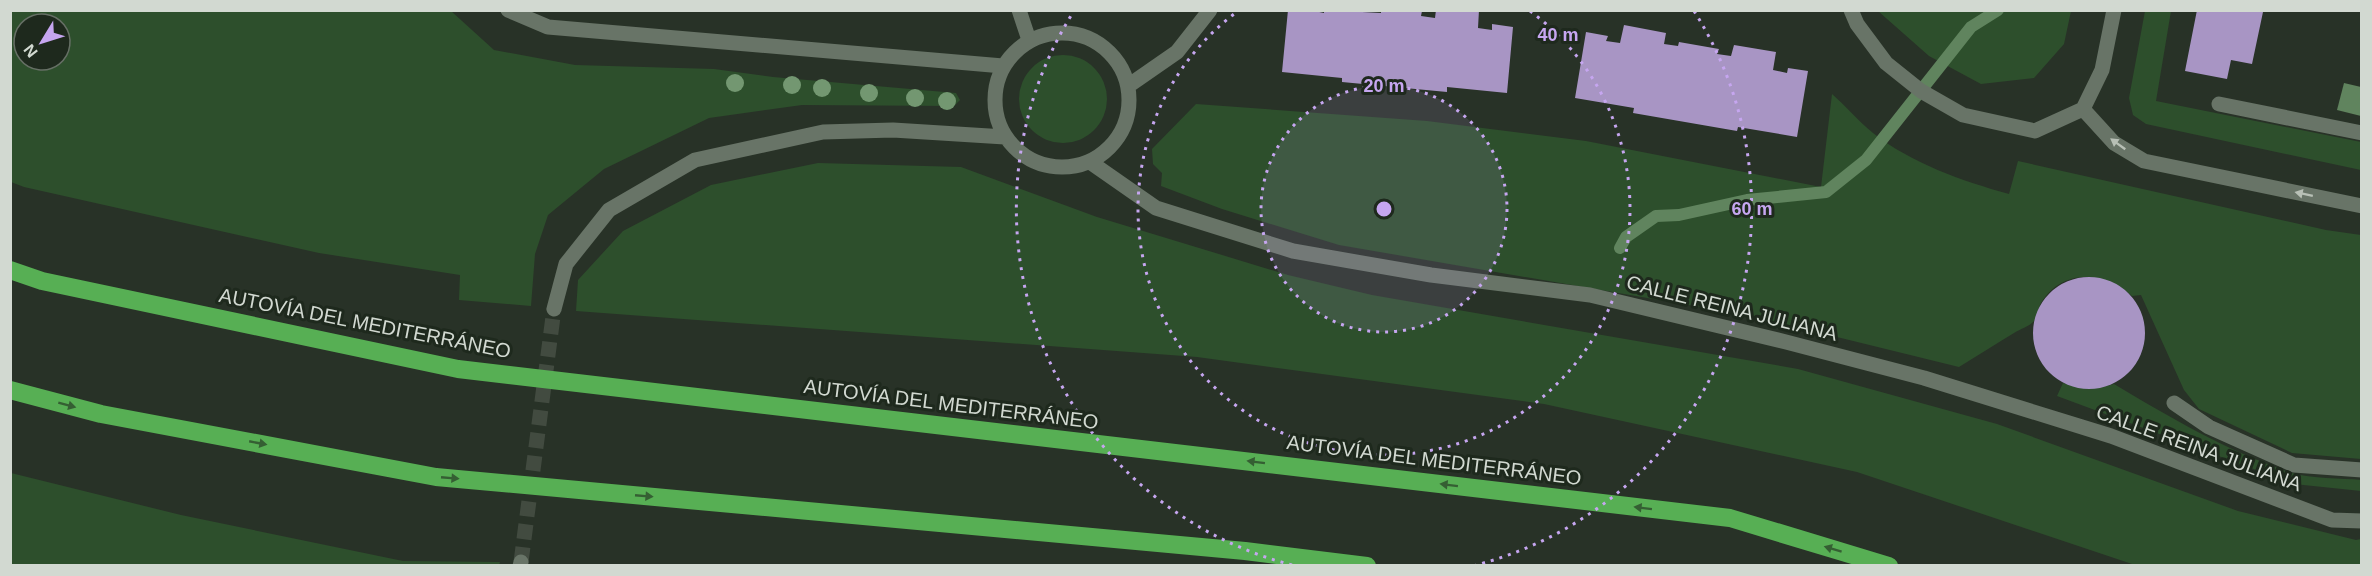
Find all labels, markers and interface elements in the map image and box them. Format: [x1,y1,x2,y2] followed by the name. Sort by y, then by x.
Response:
[12,12,72,72] north arrow
[1537,25,1579,45] text: 40 m
[20,41,41,61] text: N
[1363,76,1405,96] text: 20 m
[2110,138,2126,150] one-way arrow
[2294,189,2313,198] one-way arrow
[1374,199,1394,219] centre of rings
[1731,199,1773,219] text: 60 m
[1624,271,1840,345] street label: CALLE REINA JULIANA
[217,284,513,362] street label: AUTOVÍA DEL MEDITERRÁNEO
[802,375,1100,433] street label: AUTOVÍA DEL MEDITERRÁNEO
[58,401,76,410] one-way arrow
[2093,401,2305,496] street label: CALLE REINA JULIANA
[1285,431,1583,489] street label: AUTOVÍA DEL MEDITERRÁNEO
[249,439,268,448] one-way arrow
[1246,457,1265,467] one-way arrow
[441,473,460,483] one-way arrow
[1440,480,1459,490] one-way arrow
[635,491,654,501] one-way arrow
[1633,503,1652,512] one-way arrow
[1824,544,1842,553] one-way arrow

